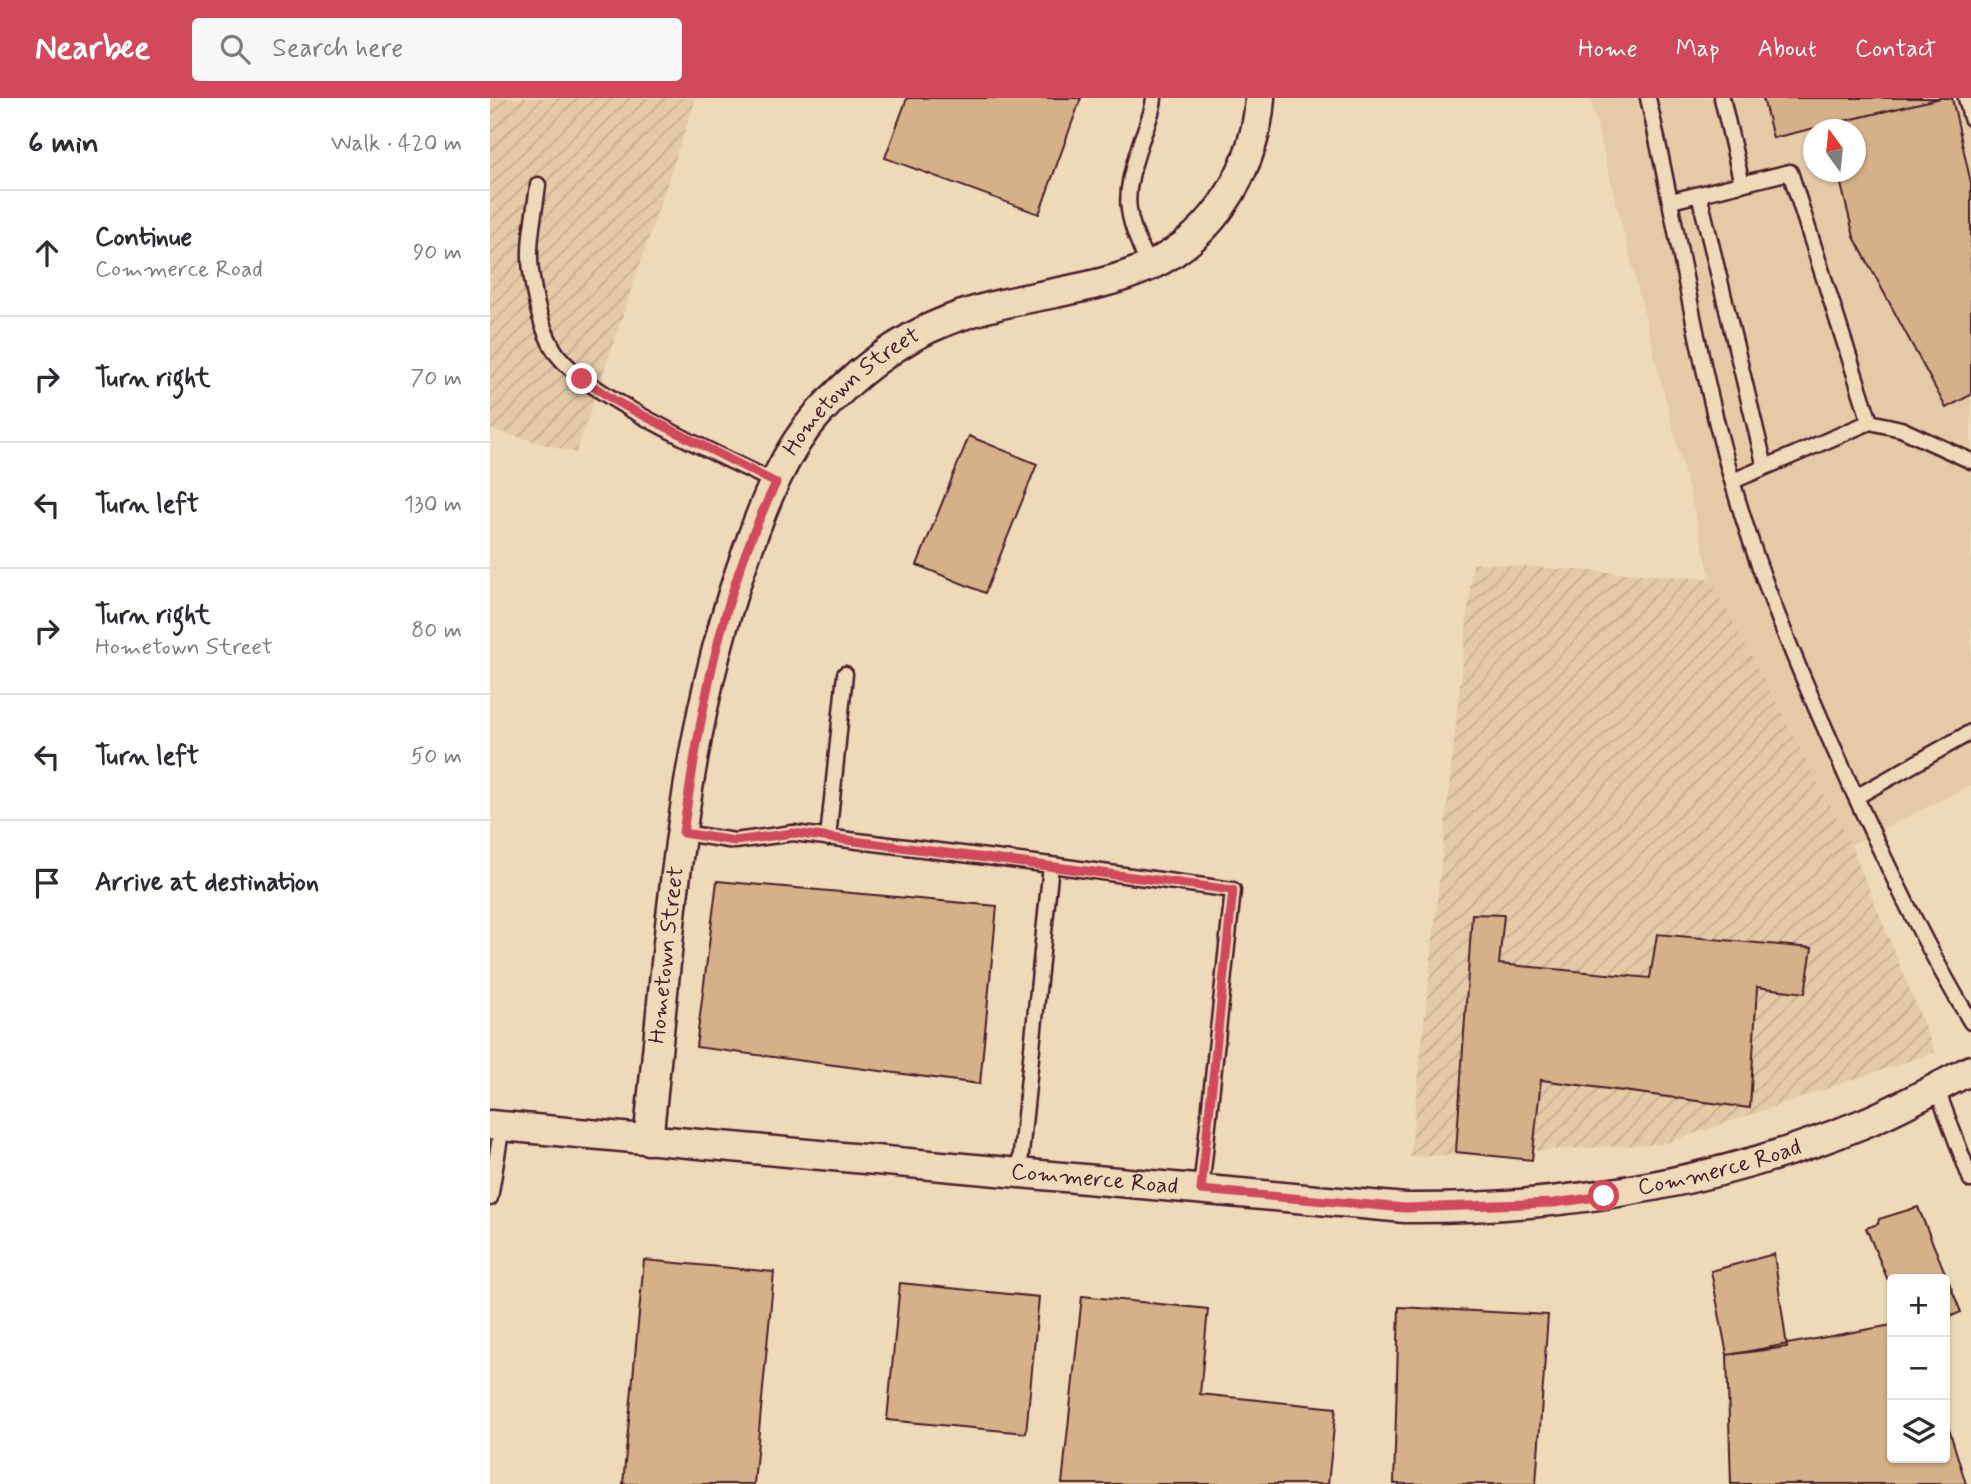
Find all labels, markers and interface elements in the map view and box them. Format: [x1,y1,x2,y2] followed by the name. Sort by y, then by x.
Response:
[192,18,682,81] search box
[35,27,150,71] text: Nearbee
[216,30,254,68] icon: search
[272,32,403,66] text: Search here
[1578,34,1638,65] text: Home
[1676,34,1720,65] text: Map
[1758,34,1817,65] text: About
[1855,34,1936,65] text: Contact
[1803,119,1866,182] north arrow
[28,124,99,163] text: 6 min
[331,129,462,159] text: Walk · 420 m
[95,221,192,255] text: Continue
[28,234,66,272] icon: ahead
[413,238,462,268] text: 90 m
[95,255,263,285] text: Commerce Road
[777,321,925,462] street label: Hometown Street
[28,360,66,398] icon: right
[95,362,211,396] text: Turn right
[566,363,597,394] route end
[410,364,462,394] text: 70 m
[28,486,66,524] icon: left
[95,488,199,522] text: Turn left
[404,490,462,520] text: 130 m
[95,599,211,633] text: Turn right
[28,612,66,650] icon: right
[411,616,462,646] text: 80 m
[95,633,273,663] text: Hometown Street
[28,738,66,776] icon: left
[95,740,199,774] text: Turn left
[411,742,462,772] text: 50 m
[28,864,66,902] icon: arrive
[643,865,692,1045] street label: Hometown Street
[95,866,319,900] text: Arrive at destination
[1635,1133,1805,1203] street label: Commerce Road
[1010,1157,1179,1202] street label: Commerce Road
[1588,1180,1619,1211] route start
[1887,1274,1950,1463] map controls
[1887,1274,1950,1337] button: +
[1887,1337,1950,1400] button: −
[1887,1400,1950,1463] button: layers

